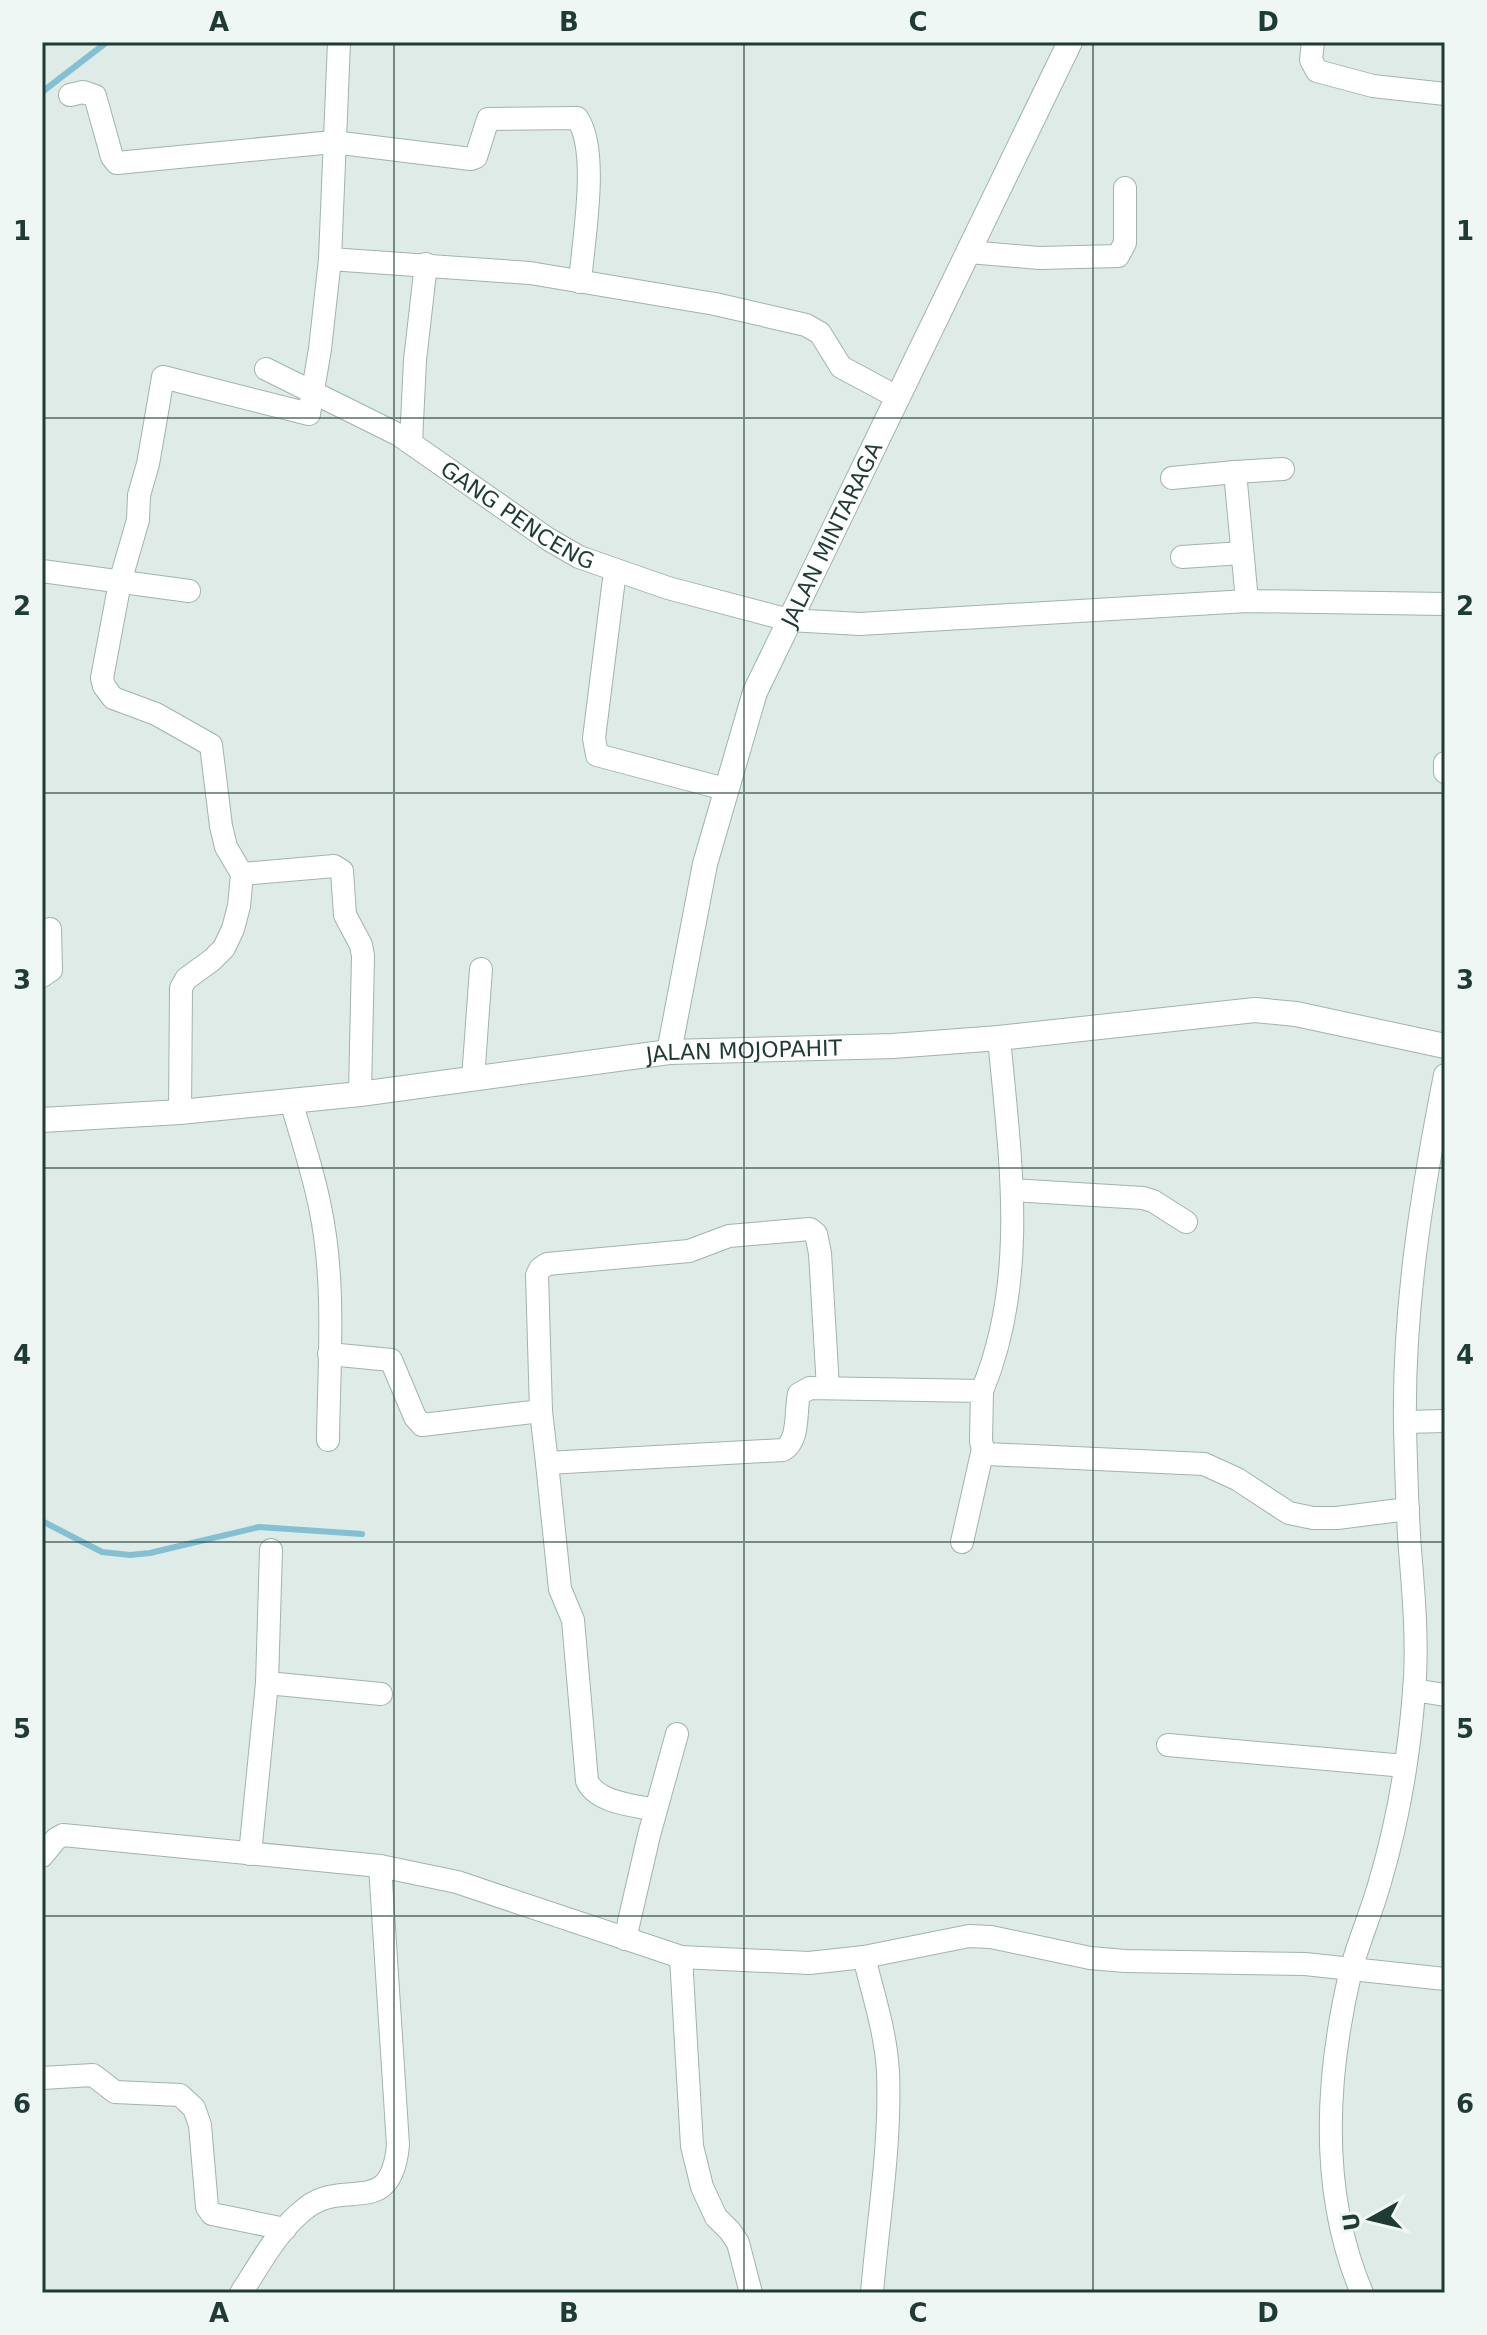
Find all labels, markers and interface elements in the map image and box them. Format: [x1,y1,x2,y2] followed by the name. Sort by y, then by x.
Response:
[209,7,229,37] text: A
[559,7,579,37] text: B
[908,7,928,37] text: C
[1257,7,1279,37] text: D
[13,216,31,246] text: 1
[1456,216,1474,246] text: 1
[775,438,887,632] street label: JALAN MINTARAGA
[436,456,598,574] street label: GANG PENCENG
[13,591,31,621] text: 2
[1456,591,1474,621] text: 2
[13,965,31,995] text: 3
[1456,965,1474,995] text: 3
[643,1035,843,1068] street label: JALAN MOJOPAHIT
[13,1340,31,1370] text: 4
[1456,1340,1474,1370] text: 4
[13,1714,31,1744] text: 5
[1456,1714,1474,1744] text: 5
[13,2089,31,2119] text: 6
[1456,2089,1474,2119] text: 6
[1331,2179,1411,2259] north arrow
[1338,2211,1365,2232] text: U
[209,2298,229,2328] text: A
[559,2298,579,2328] text: B
[908,2298,928,2328] text: C
[1257,2298,1279,2328] text: D

